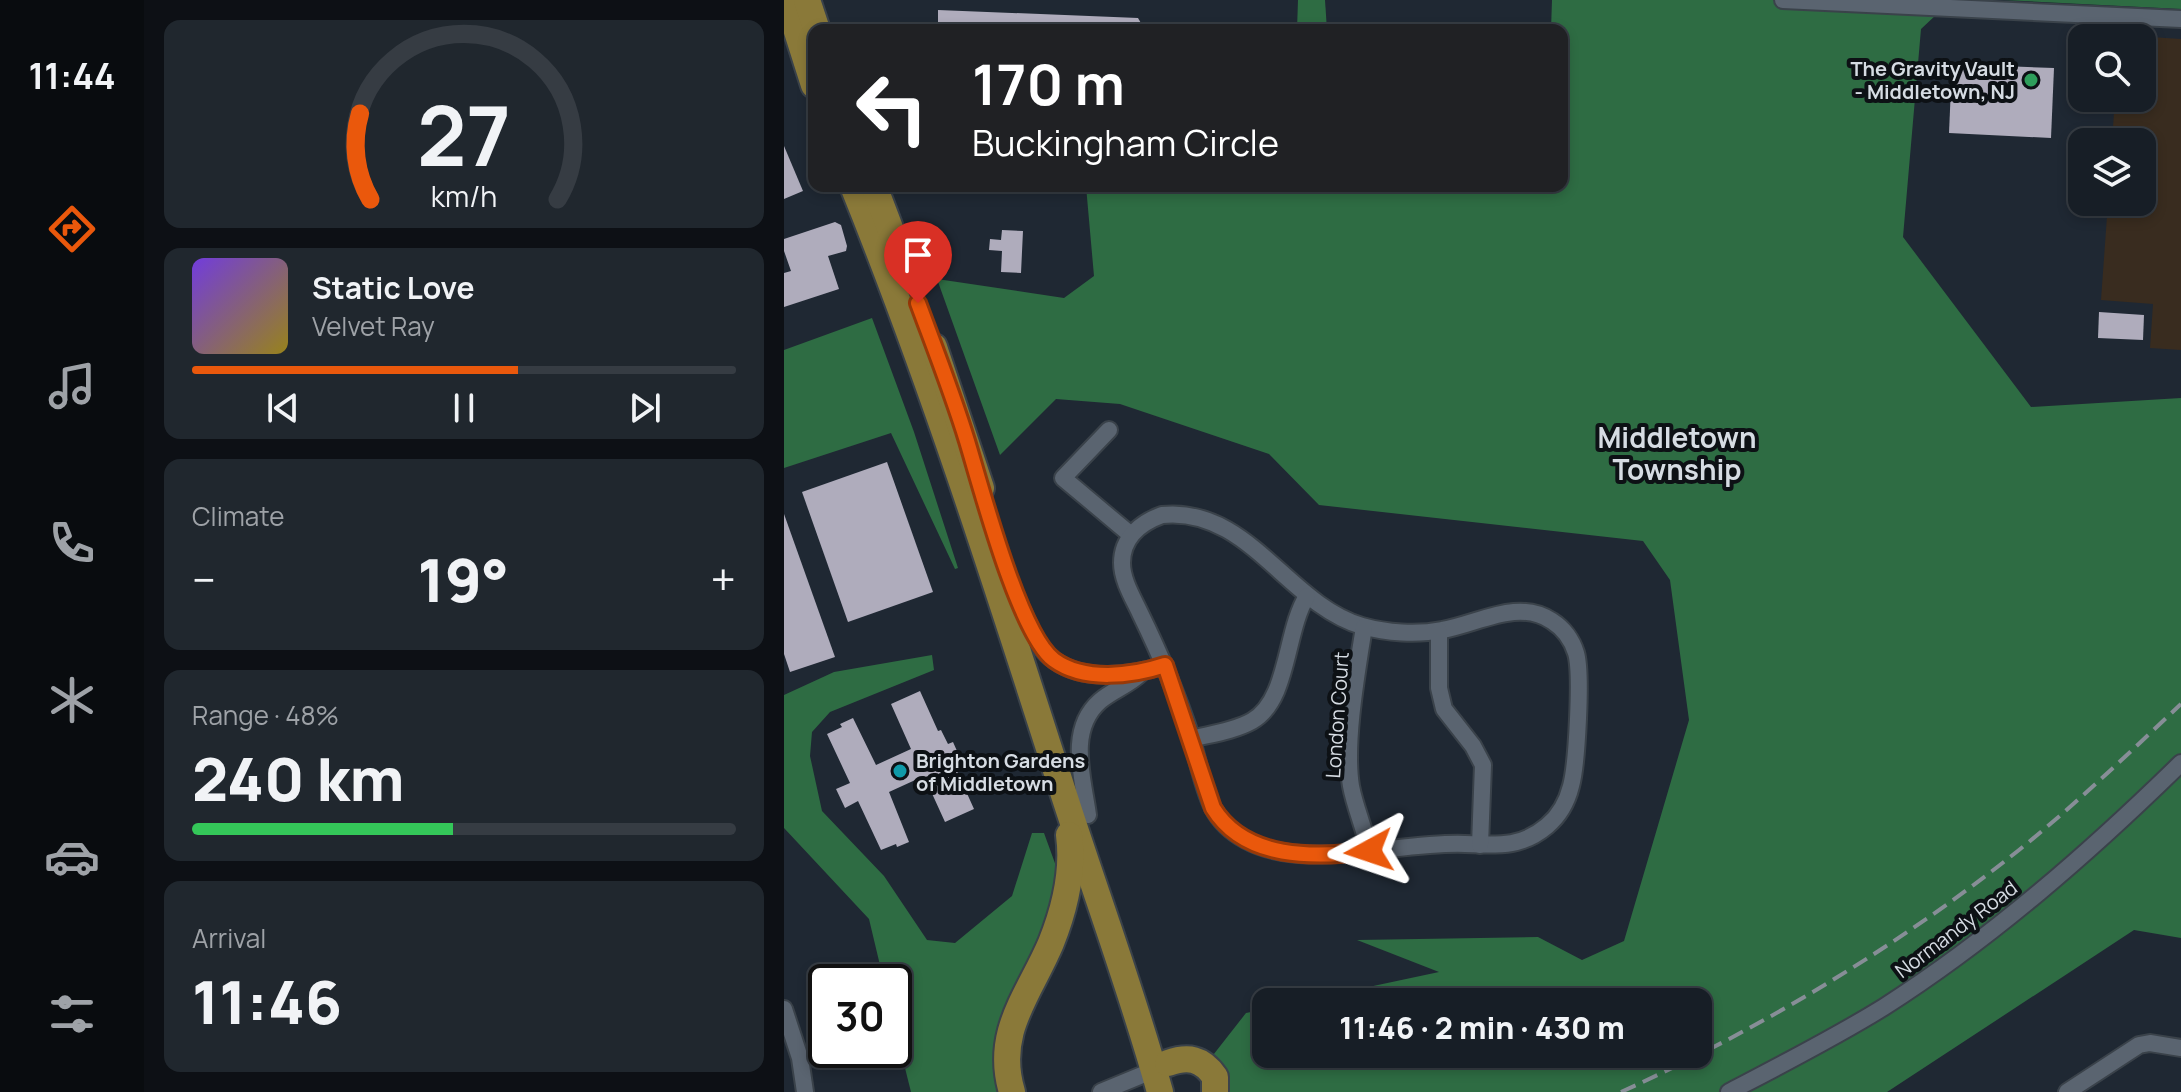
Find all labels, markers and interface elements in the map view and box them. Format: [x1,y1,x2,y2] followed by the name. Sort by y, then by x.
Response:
[2068,24,2156,216] map controls
[2068,24,2156,112] button: search
[972,45,1125,122] text: 170 m
[28,51,116,100] text: 11:44
[1850,55,2015,105] place label: The Gravity Vault - Middletown, NJ
[840,56,944,160] icon: left
[2022,71,2040,89] marker: The Gravity Vault - Middletown, NJ
[417,77,511,191] text: 27
[972,118,1279,167] text: Buckingham Circle
[2068,128,2156,216] button: layers
[431,177,497,216] text: km/h
[44,201,100,257] icon: directions
[884,221,952,303] pin
[896,233,940,277] icon: arrive
[312,267,475,308] text: Static Love
[312,308,435,344] text: Velvet Ray
[44,358,100,414] icon: music
[261,386,305,430] icon: previous
[442,386,486,430] icon: pause
[623,386,667,430] icon: next
[1597,418,1757,488] district label: Middletown Township
[192,498,284,534] text: Climate
[44,515,100,571] icon: phone
[417,538,509,620] text: 19°
[192,549,216,609] text: −
[711,549,736,609] text: +
[1319,651,1355,779] street label: London Court
[44,672,100,728] icon: climate
[192,697,339,733] text: Range · 48%
[192,737,404,819] text: 240 km
[916,747,1086,797] place label: Brighton Gardens of Middletown
[891,762,909,780] marker: Brighton Gardens of Middletown
[1327,809,1411,893] position arrow
[44,829,100,885] icon: car
[1889,874,2023,984] street label: Normandy Road
[192,920,266,956] text: Arrival
[192,960,342,1042] text: 11:46
[808,964,912,1068] speed limit sign: 30
[44,986,100,1042] icon: filters
[1339,1007,1625,1048] text: 11:46 · 2 min · 430 m

